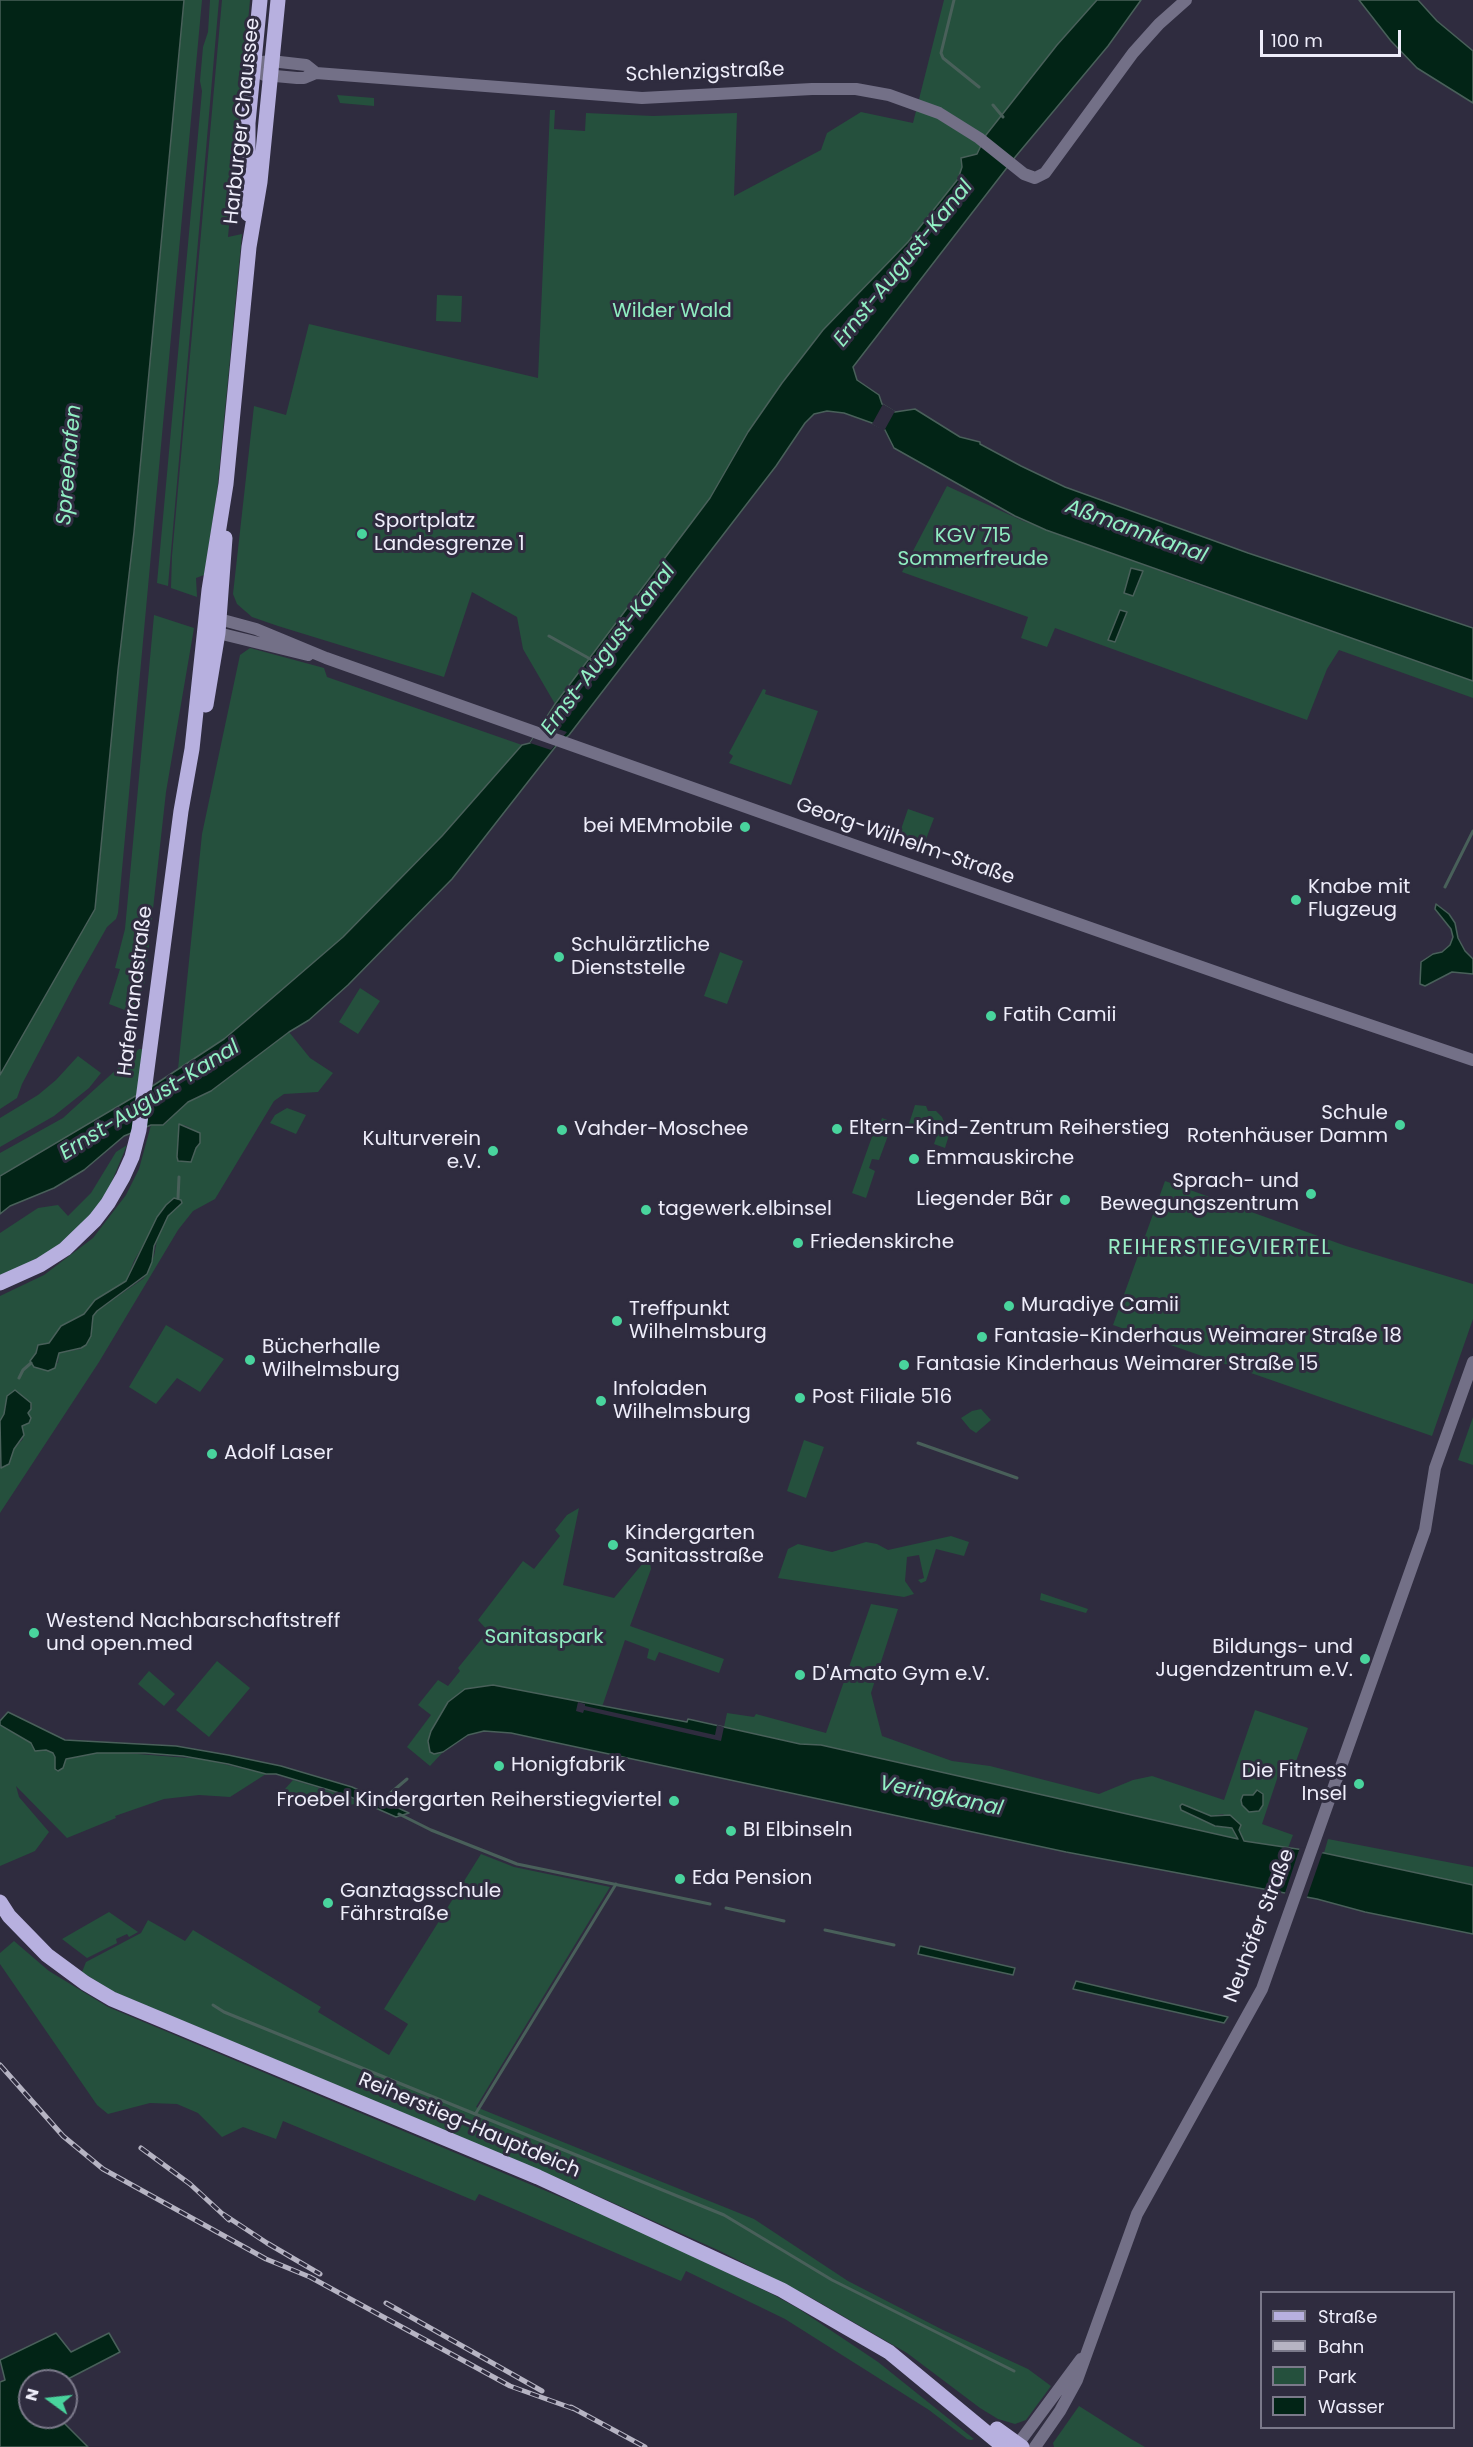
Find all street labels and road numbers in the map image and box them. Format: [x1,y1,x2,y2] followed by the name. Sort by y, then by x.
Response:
[220,17,266,225] street label: Harburger Chaussee
[625,58,785,88] street label: Schlenzigstraße
[792,793,1018,891] street label: Georg-Wilhelm-Straße
[114,905,158,1077] street label: Hafenrandstraße
[1220,1846,1300,2006] street label: Neuhöfer Straße
[355,2068,583,2184] street label: Reiherstieg-Hauptdeich

